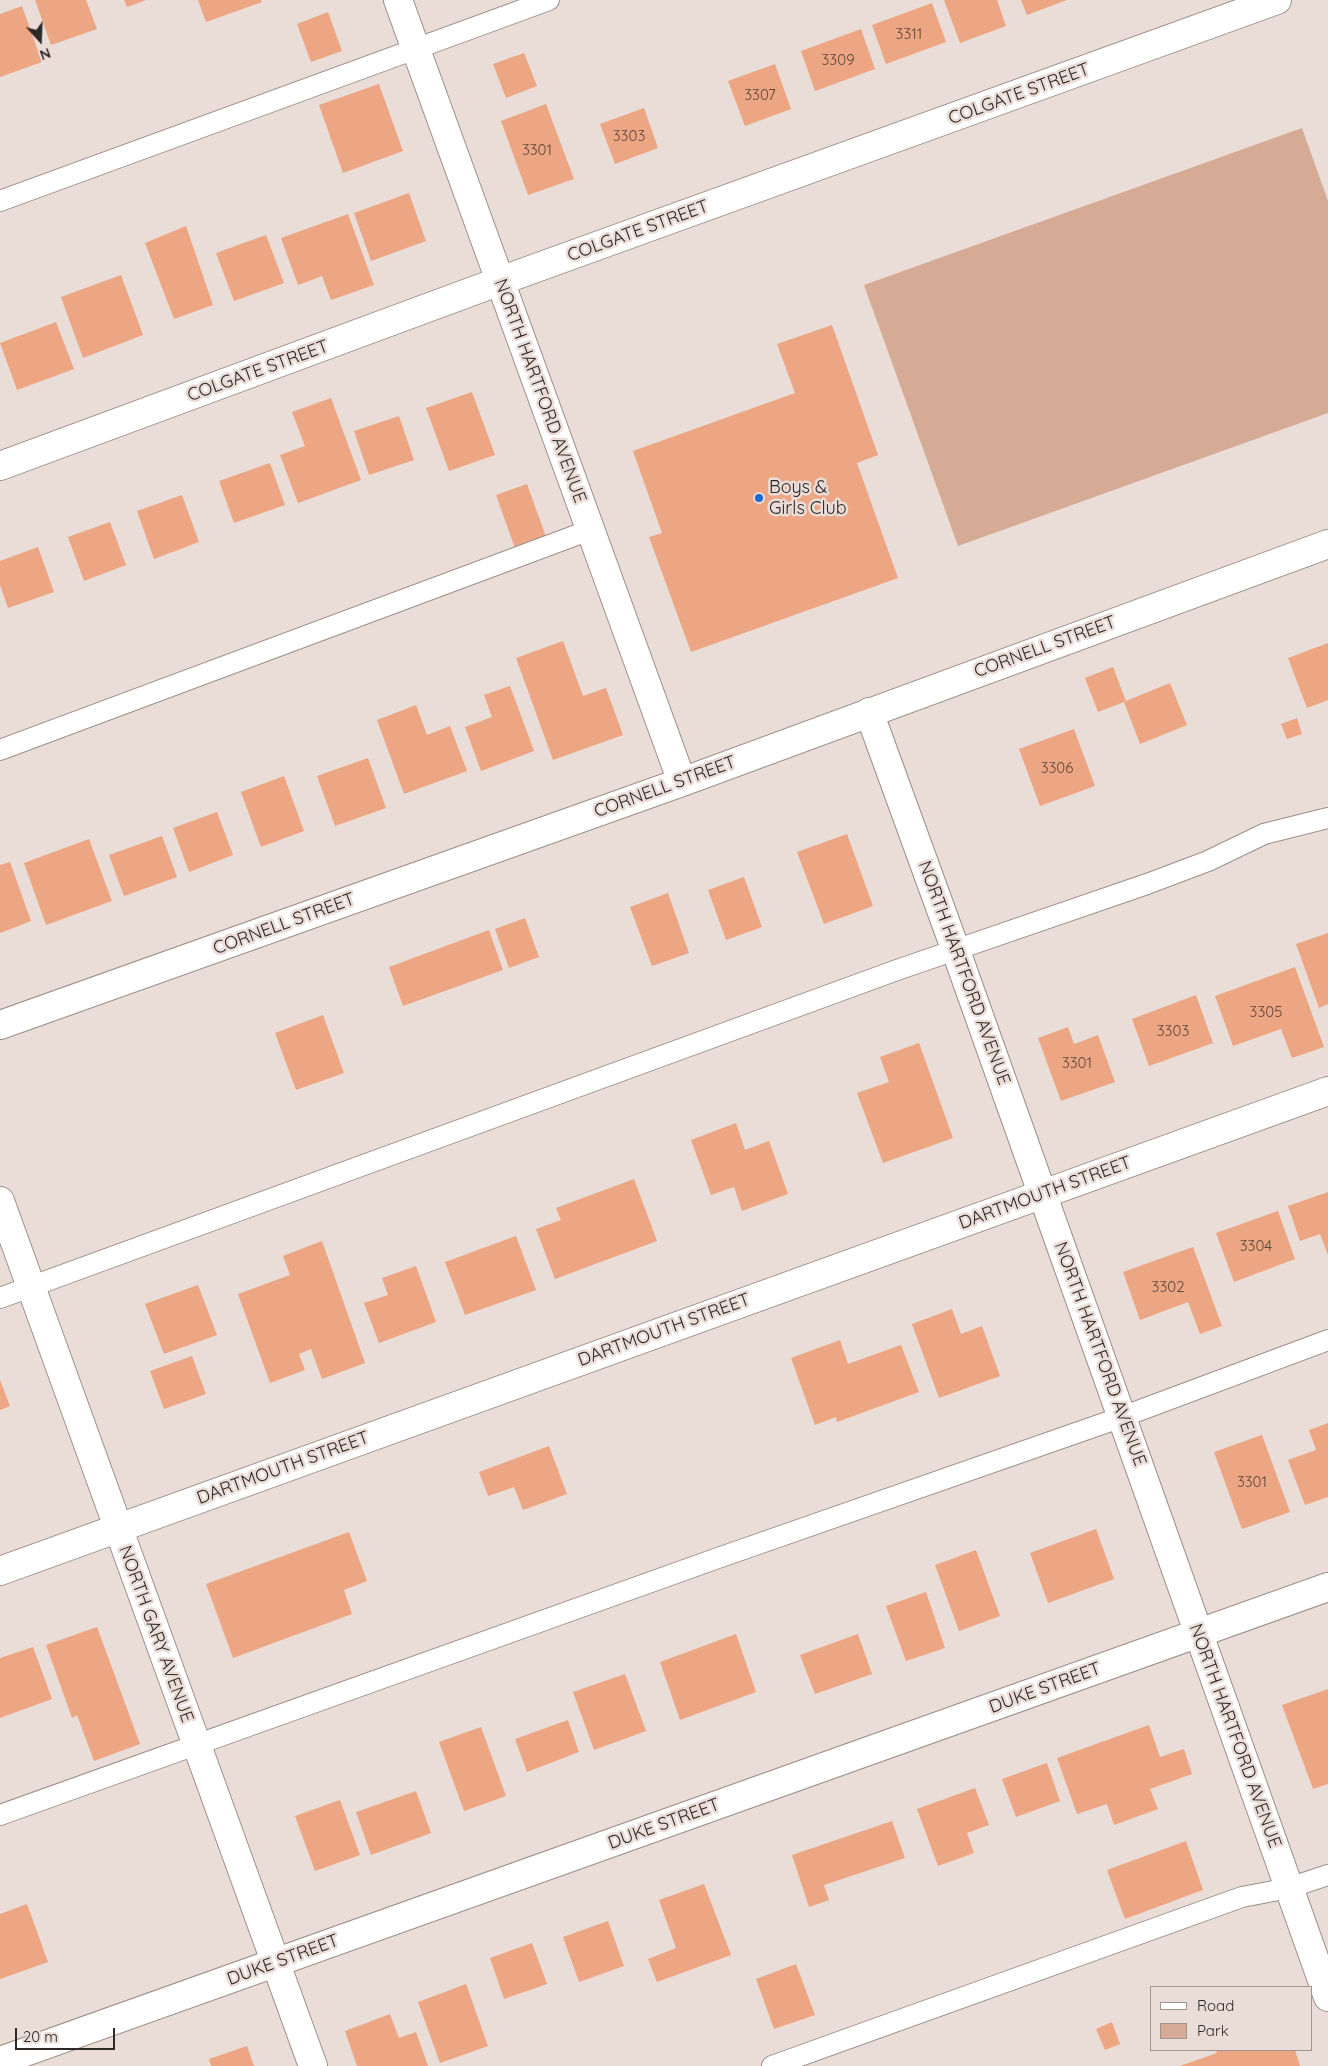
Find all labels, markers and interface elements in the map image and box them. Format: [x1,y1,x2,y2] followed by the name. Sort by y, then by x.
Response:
[15,15,65,65] north arrow
[896,25,922,43] house number: 3311
[37,44,53,64] text: N
[821,51,855,69] house number: 3309
[946,58,1092,130] street label: COLGATE STREET
[744,86,776,104] house number: 3307
[613,127,645,145] house number: 3303
[522,141,552,159] house number: 3301
[565,195,711,267] street label: COLGATE STREET
[489,276,591,506] street label: NORTH HARTFORD AVENUE
[185,335,331,407] street label: COLGATE STREET
[769,477,847,520] place label: Boys & Girls Club
[753,492,765,504] marker: Boys & Girls Club
[971,611,1119,683] street label: CORNELL STREET
[591,751,739,823] street label: CORNELL STREET
[1041,759,1073,777] house number: 3306
[913,858,1015,1088] street label: NORTH HARTFORD AVENUE
[210,888,358,960] street label: CORNELL STREET
[1250,1003,1282,1021] house number: 3305
[1157,1022,1189,1040] house number: 3303
[1062,1054,1092,1072] house number: 3301
[956,1152,1134,1234] street label: DARTMOUTH STREET
[1240,1237,1272,1255] house number: 3304
[1049,1239,1151,1469] street label: NORTH HARTFORD AVENUE
[1152,1278,1184,1296] house number: 3302
[575,1289,753,1371] street label: DARTMOUTH STREET
[194,1427,372,1509] street label: DARTMOUTH STREET
[1237,1473,1267,1491] house number: 3301
[114,1543,198,1725] street label: NORTH GARY AVENUE
[1184,1621,1286,1851] street label: NORTH HARTFORD AVENUE
[986,1658,1104,1718] street label: DUKE STREET
[605,1794,723,1854] street label: DUKE STREET
[224,1930,342,1990] street label: DUKE STREET
[1150,1986,1313,2051] legend
[1197,1996,1234,2015] text: Road
[18,2018,118,2050] scale bar
[1197,2021,1229,2040] text: Park
[23,2027,58,2046] text: 20 m

